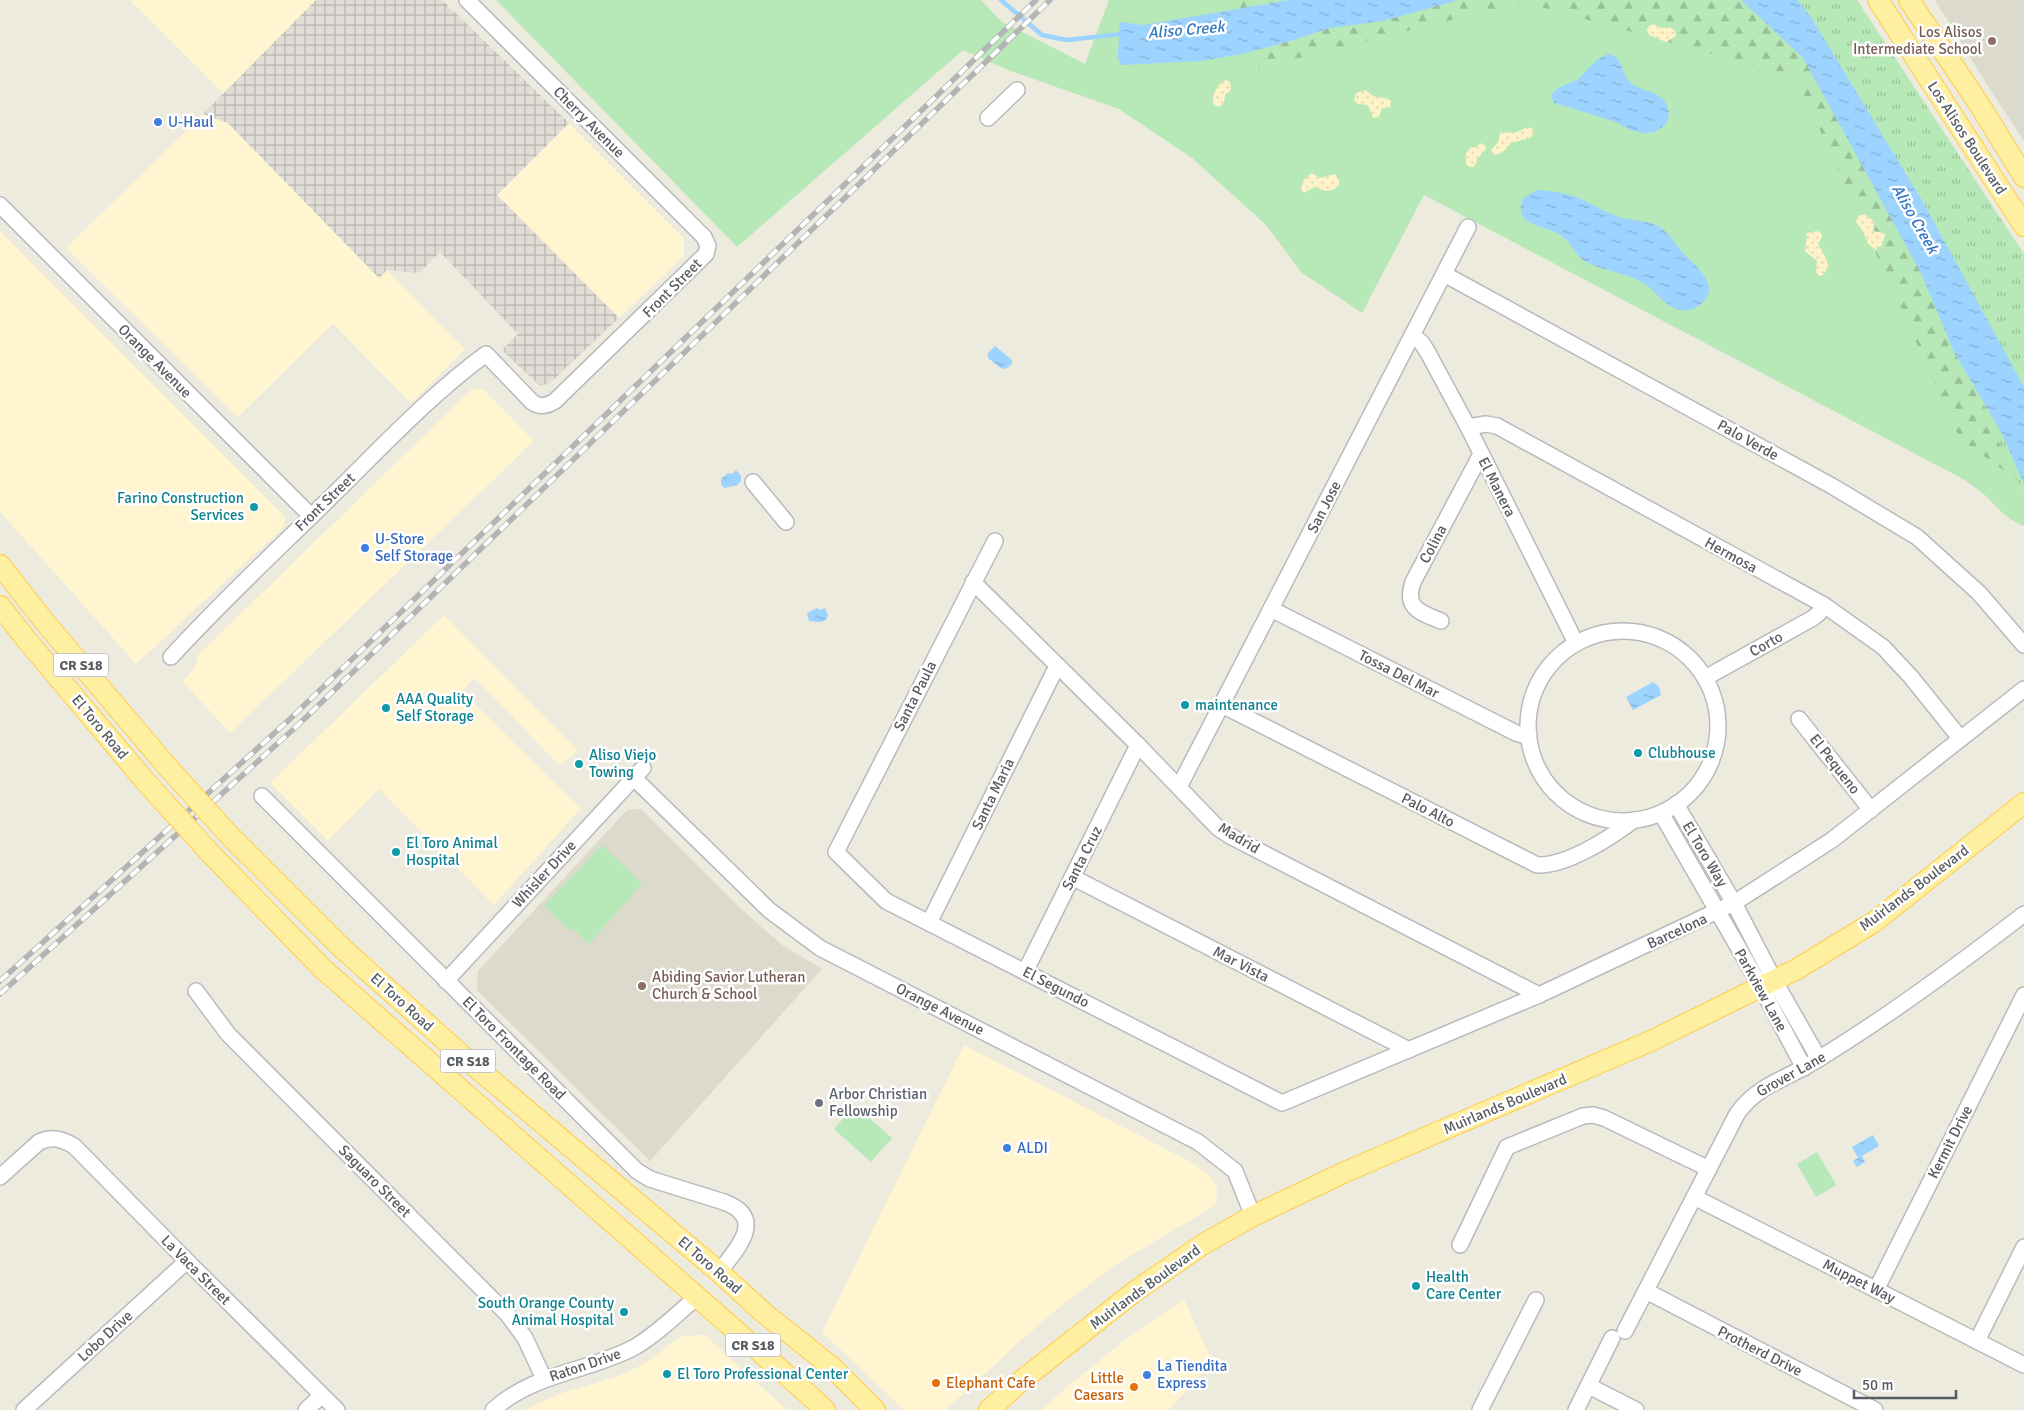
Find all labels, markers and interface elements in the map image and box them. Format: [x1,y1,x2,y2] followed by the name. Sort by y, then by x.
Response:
[1147,17,1227,43] water label: Aliso Creek
[1853,23,1982,58] place label: Los Alisos Intermediate School
[1986,35,1998,47] marker: Los Alisos Intermediate School
[1924,78,2010,198] street label: Los Alisos Boulevard
[550,83,628,161] street label: Cherry Avenue
[168,113,214,131] place label: U-Haul
[152,116,164,128] marker: U-Haul
[1887,181,1944,259] water label: Aliso Creek
[639,255,705,321] street label: Front Street
[114,320,196,402] street label: Orange Avenue
[1714,416,1782,464] street label: Palo Verde
[1474,454,1520,520] street label: El Manera
[291,469,359,535] street label: Front Street
[1303,478,1345,536] street label: San Jose
[117,489,244,524] place label: Farino Construction Services
[248,501,260,513] marker: Farino Construction Services
[1415,522,1451,566] street label: Colina
[375,530,453,565] place label: U-Store Self Storage
[1702,533,1760,577] street label: Hermosa
[359,542,371,554] marker: U-Store Self Storage
[1746,627,1786,660] street label: Corto
[1356,646,1443,702] street label: Tossa Del Mar
[54,654,108,676] road number: CR S18
[890,658,940,734] street label: Santa Paula
[396,690,474,725] place label: AAA Quality Self Storage
[68,691,132,763] street label: El Toro Road
[1195,696,1278,714] place label: maintenance
[1179,699,1191,711] marker: maintenance
[380,702,392,714] marker: AAA Quality Self Storage
[1806,730,1864,798] street label: El Pequeno
[1648,744,1716,762] place label: Clubhouse
[589,746,656,781] place label: Aliso Viejo Towing
[1632,747,1644,759] marker: Clubhouse
[968,755,1018,833] street label: Santa Maria
[573,758,585,770] marker: Aliso Viejo Towing
[1398,789,1458,831] street label: Palo Alto
[1678,818,1732,890] street label: El Toro Way
[1215,819,1263,857] street label: Madrid
[1058,823,1106,893] street label: Santa Cruz
[406,834,498,869] place label: El Toro Animal Hospital
[508,837,580,911] street label: Whisler Drive
[1856,841,1972,935] street label: Muirlands Boulevard
[390,846,402,858] marker: El Toro Animal Hospital
[1644,909,1710,953] street label: Barcelona
[1210,942,1272,986] street label: Mar Vista
[1731,945,1791,1035] street label: Parkview Lane
[1020,963,1092,1011] street label: El Segundo
[652,968,805,1003] place label: Abiding Savior Lutheran Church & School
[367,969,437,1035] street label: El Toro Road
[893,979,987,1039] street label: Orange Avenue
[636,980,648,992] marker: Abiding Savior Lutheran Church & School
[459,993,569,1103] street label: El Toro Frontage Road
[1753,1048,1829,1100] street label: Grover Lane
[440,1050,496,1072] road number: CR S18
[1441,1070,1569,1138] street label: Muirlands Boulevard
[829,1085,927,1120] place label: Arbor Christian Fellowship
[813,1097,825,1109] marker: Arbor Christian Fellowship
[1924,1102,1976,1182] street label: Kermit Drive
[1017,1139,1048,1157] place label: ALDI
[335,1141,415,1221] street label: Saguaro Street
[1001,1142,1013,1154] marker: ALDI
[157,1231,235,1309] street label: La Vaca Street
[674,1232,746,1298] street label: El Toro Road
[1086,1241,1204,1333] street label: Muirlands Boulevard
[1820,1255,1898,1307] street label: Muppet Way
[1426,1268,1502,1303] place label: Health Care Center
[1410,1280,1422,1292] marker: Health Care Center
[478,1294,614,1329] place label: South Orange County Animal Hospital
[618,1306,630,1318] marker: South Orange County Animal Hospital
[74,1307,136,1365] street label: Lobo Drive
[1715,1322,1805,1380] street label: Protherd Drive
[726,1334,780,1356] road number: CR S18
[547,1344,623,1386] street label: Raton Drive
[1157,1357,1227,1392] place label: La Tiendita Express
[677,1365,849,1383] place label: El Toro Professional Center
[661,1368,673,1380] marker: El Toro Professional Center
[1854,1368,1956,1400] scale bar
[1074,1369,1124,1404] place label: Little Caesars
[1141,1369,1153,1381] marker: La Tiendita Express
[946,1374,1036,1392] place label: Elephant Cafe
[1862,1376,1893,1394] text: 50 m
[930,1377,942,1389] marker: Elephant Cafe
[1128,1381,1140,1393] marker: Little Caesars

